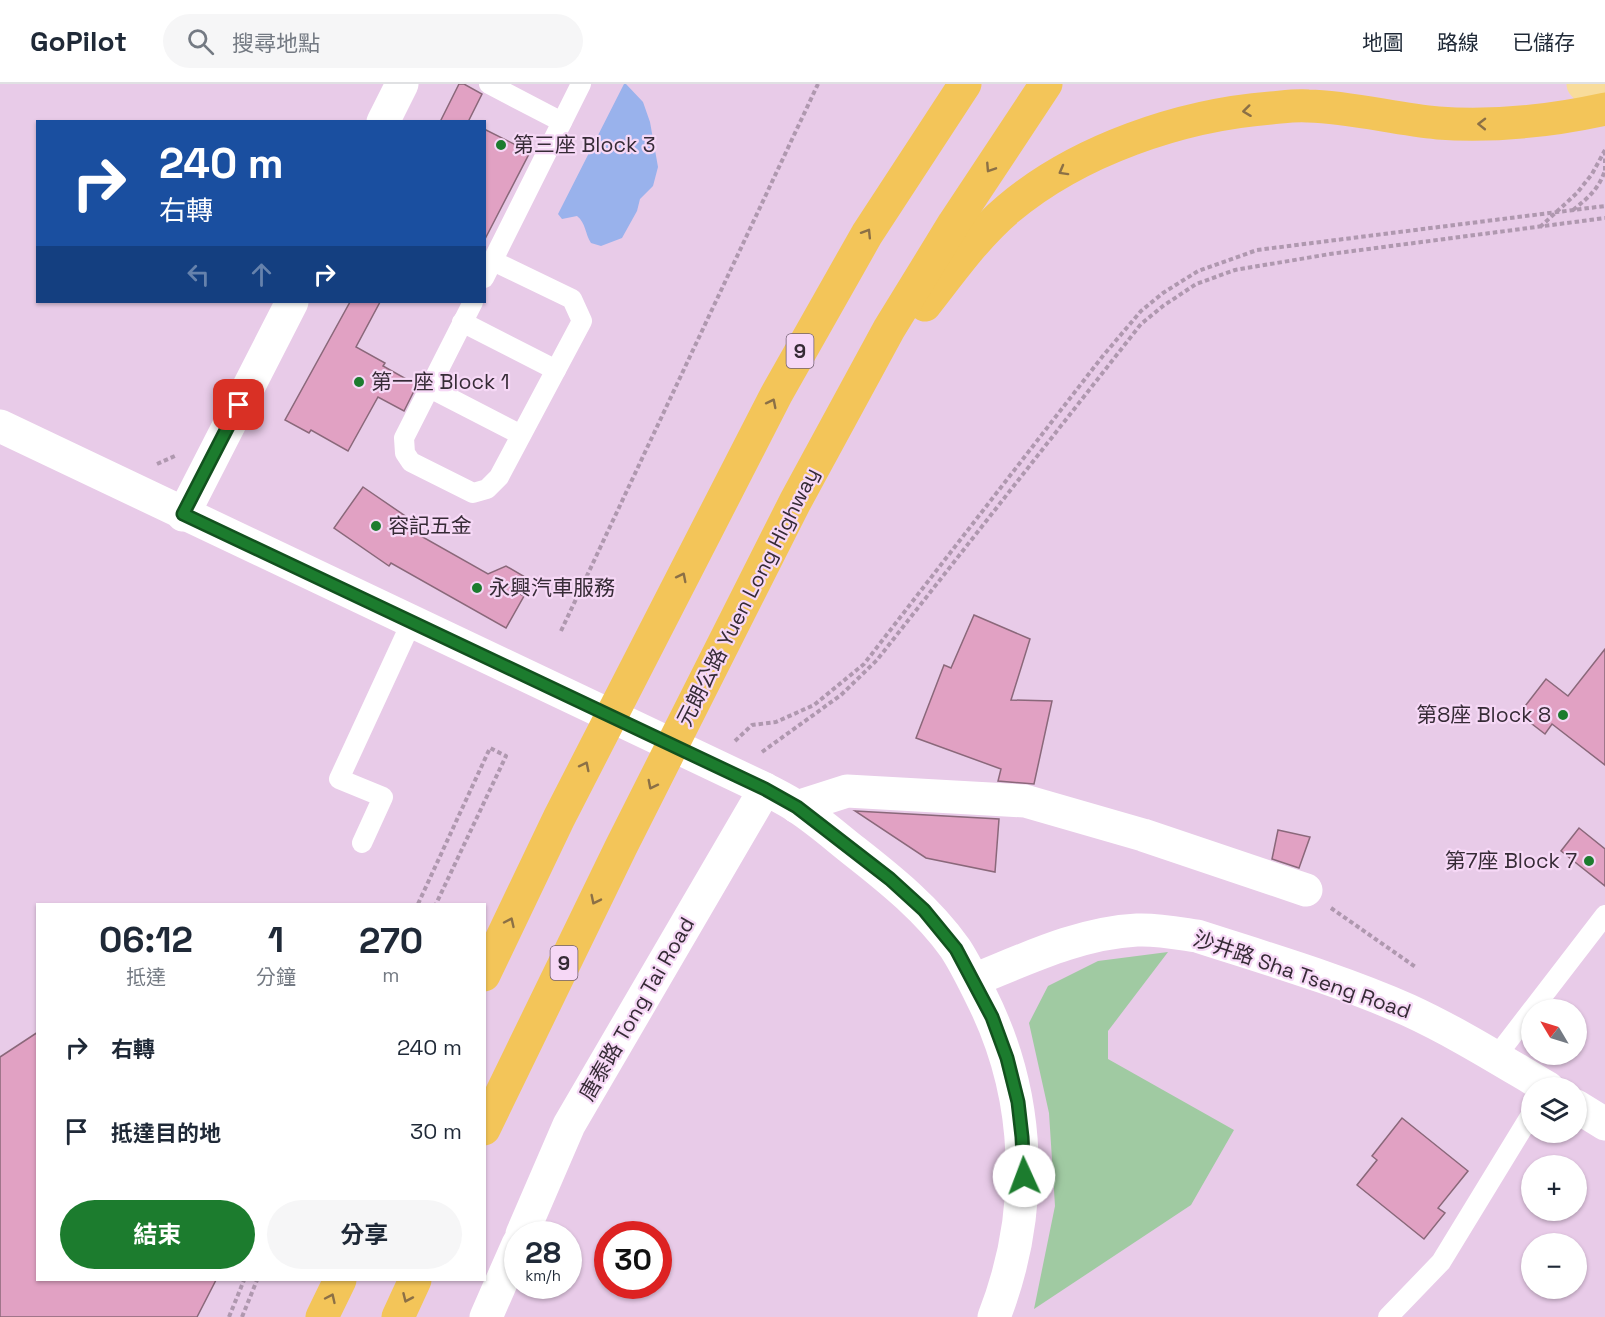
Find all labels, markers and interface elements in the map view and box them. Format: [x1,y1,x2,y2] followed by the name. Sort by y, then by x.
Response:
[163,14,583,68] search box
[30,23,127,59] text: GoPilot
[184,25,217,58] icon: search
[232,29,320,57] text: 搜尋地點
[1362,29,1404,56] text: 地圖
[1437,29,1479,56] text: 路線
[1512,29,1575,56] text: 已儲存
[1243,104,1252,116] one-way arrow
[1477,117,1486,130] one-way arrow
[513,131,655,158] place label: 第三座 Block 3
[159,137,284,190] text: 240 m
[494,138,508,152] marker: 第三座 Block 3
[60,144,138,222] icon: right
[987,161,998,172] one-way arrow
[1059,164,1069,175] one-way arrow
[159,193,213,228] text: 右轉
[860,229,871,240] one-way arrow
[182,258,215,291] icon: left
[245,258,278,291] icon: ahead
[308,258,341,291] icon: right
[786,334,814,368] road number: 9
[371,368,509,395] place label: 第一座 Block 1
[352,375,366,389] marker: 第一座 Block 1
[213,379,264,430] pin
[222,388,255,421] icon: arrive
[764,399,776,410] one-way arrow
[670,463,825,731] street label: 元朗公路 Yuen Long Highway
[388,512,472,539] place label: 容記五金
[369,519,383,533] marker: 容記五金
[675,572,686,583] one-way arrow
[489,574,615,601] place label: 永興汽車服務
[470,581,484,595] marker: 永興汽車服務
[1416,701,1551,728] place label: 第8座 Block 8
[1556,708,1570,722] marker: 第8座 Block 8
[578,762,590,773] one-way arrow
[648,778,660,789] one-way arrow
[1445,847,1577,874] place label: 第7座 Block 7
[1582,854,1596,868] marker: 第7座 Block 7
[591,894,602,904] one-way arrow
[573,912,700,1105] street label: 唐泰路 Tong Tai Road
[99,917,193,963] text: 06:12
[268,917,284,963] text: 1
[359,918,423,964] text: 270
[502,918,514,929] one-way arrow
[1190,925,1415,1024] street label: 沙井路 Sha Tseng Road
[550,946,578,980] road number: 9
[382,962,400,988] text: m
[126,964,166,990] text: 抵達
[256,964,296,990] text: 分鐘
[1521,999,1587,1065] north arrow
[1521,999,1587,1299] map controls
[60,1031,93,1064] icon: right
[397,1033,462,1061] text: 240 m
[111,1035,155,1063] text: 右轉
[1521,1077,1587,1143] button: layers
[60,1115,93,1148] icon: arrive
[410,1117,462,1145] text: 30 m
[111,1119,221,1147] text: 抵達目的地
[992,1144,1056,1208] position arrow
[1521,1155,1587,1221] button: +
[60,1200,255,1269] button: 結束
[267,1200,462,1269] button: 分享
[594,1221,672,1299] speed limit sign: 30
[525,1233,561,1272] text: 28
[1521,1233,1587,1299] button: −
[525,1266,561,1285] text: km/h
[402,1292,414,1303] one-way arrow
[323,1294,335,1305] one-way arrow

